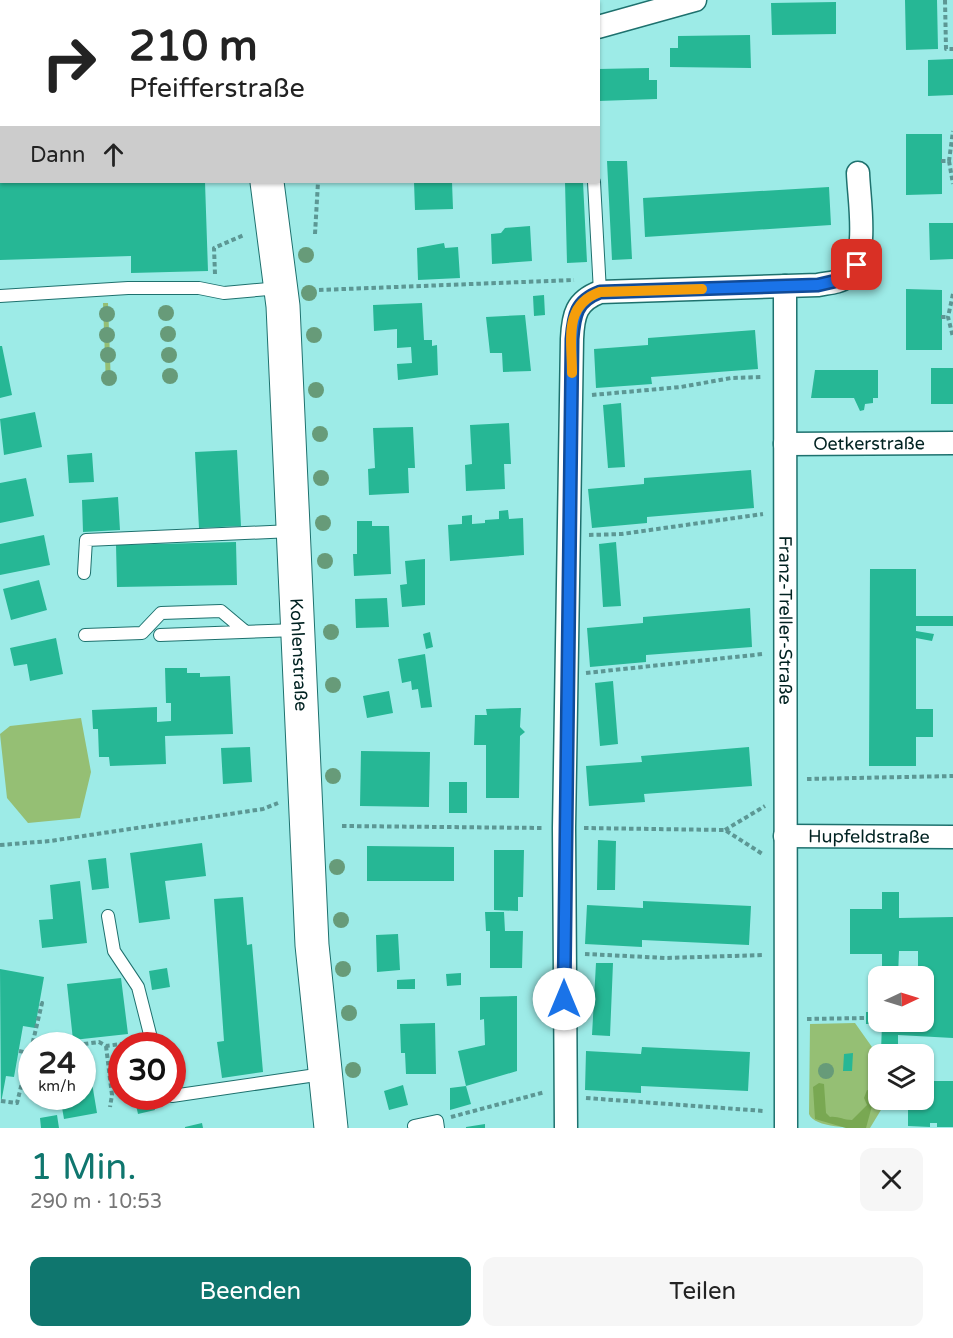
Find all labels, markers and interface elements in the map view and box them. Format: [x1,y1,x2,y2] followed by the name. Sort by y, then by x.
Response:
[129,21,258,72] text: 210 m
[30,24,108,102] icon: right
[129,72,305,105] text: Pfeifferstraße
[97,138,130,171] icon: ahead
[30,142,85,168] text: Dann
[831,239,882,290] pin
[840,248,873,281] icon: arrive
[813,432,925,455] street label: Oetkerstraße
[774,535,796,705] street label: Franz-Treller-Straße
[285,598,312,712] street label: Kohlenstraße
[808,825,930,848] street label: Hupfeldstraße
[868,966,934,1032] north arrow
[868,966,934,1110] map controls
[532,967,596,1031] position arrow
[108,1032,186,1110] speed limit sign: 30
[868,1044,934,1110] button: layers
[38,1045,76,1082] text: 24
[38,1077,76,1095] text: km/h
[30,1146,137,1189] text: 1 Min.
[860,1148,923,1211] button: close
[30,1190,162,1214] text: 290 m · 10:53
[30,1257,471,1326] button: Beenden
[483,1257,923,1326] button: Teilen

